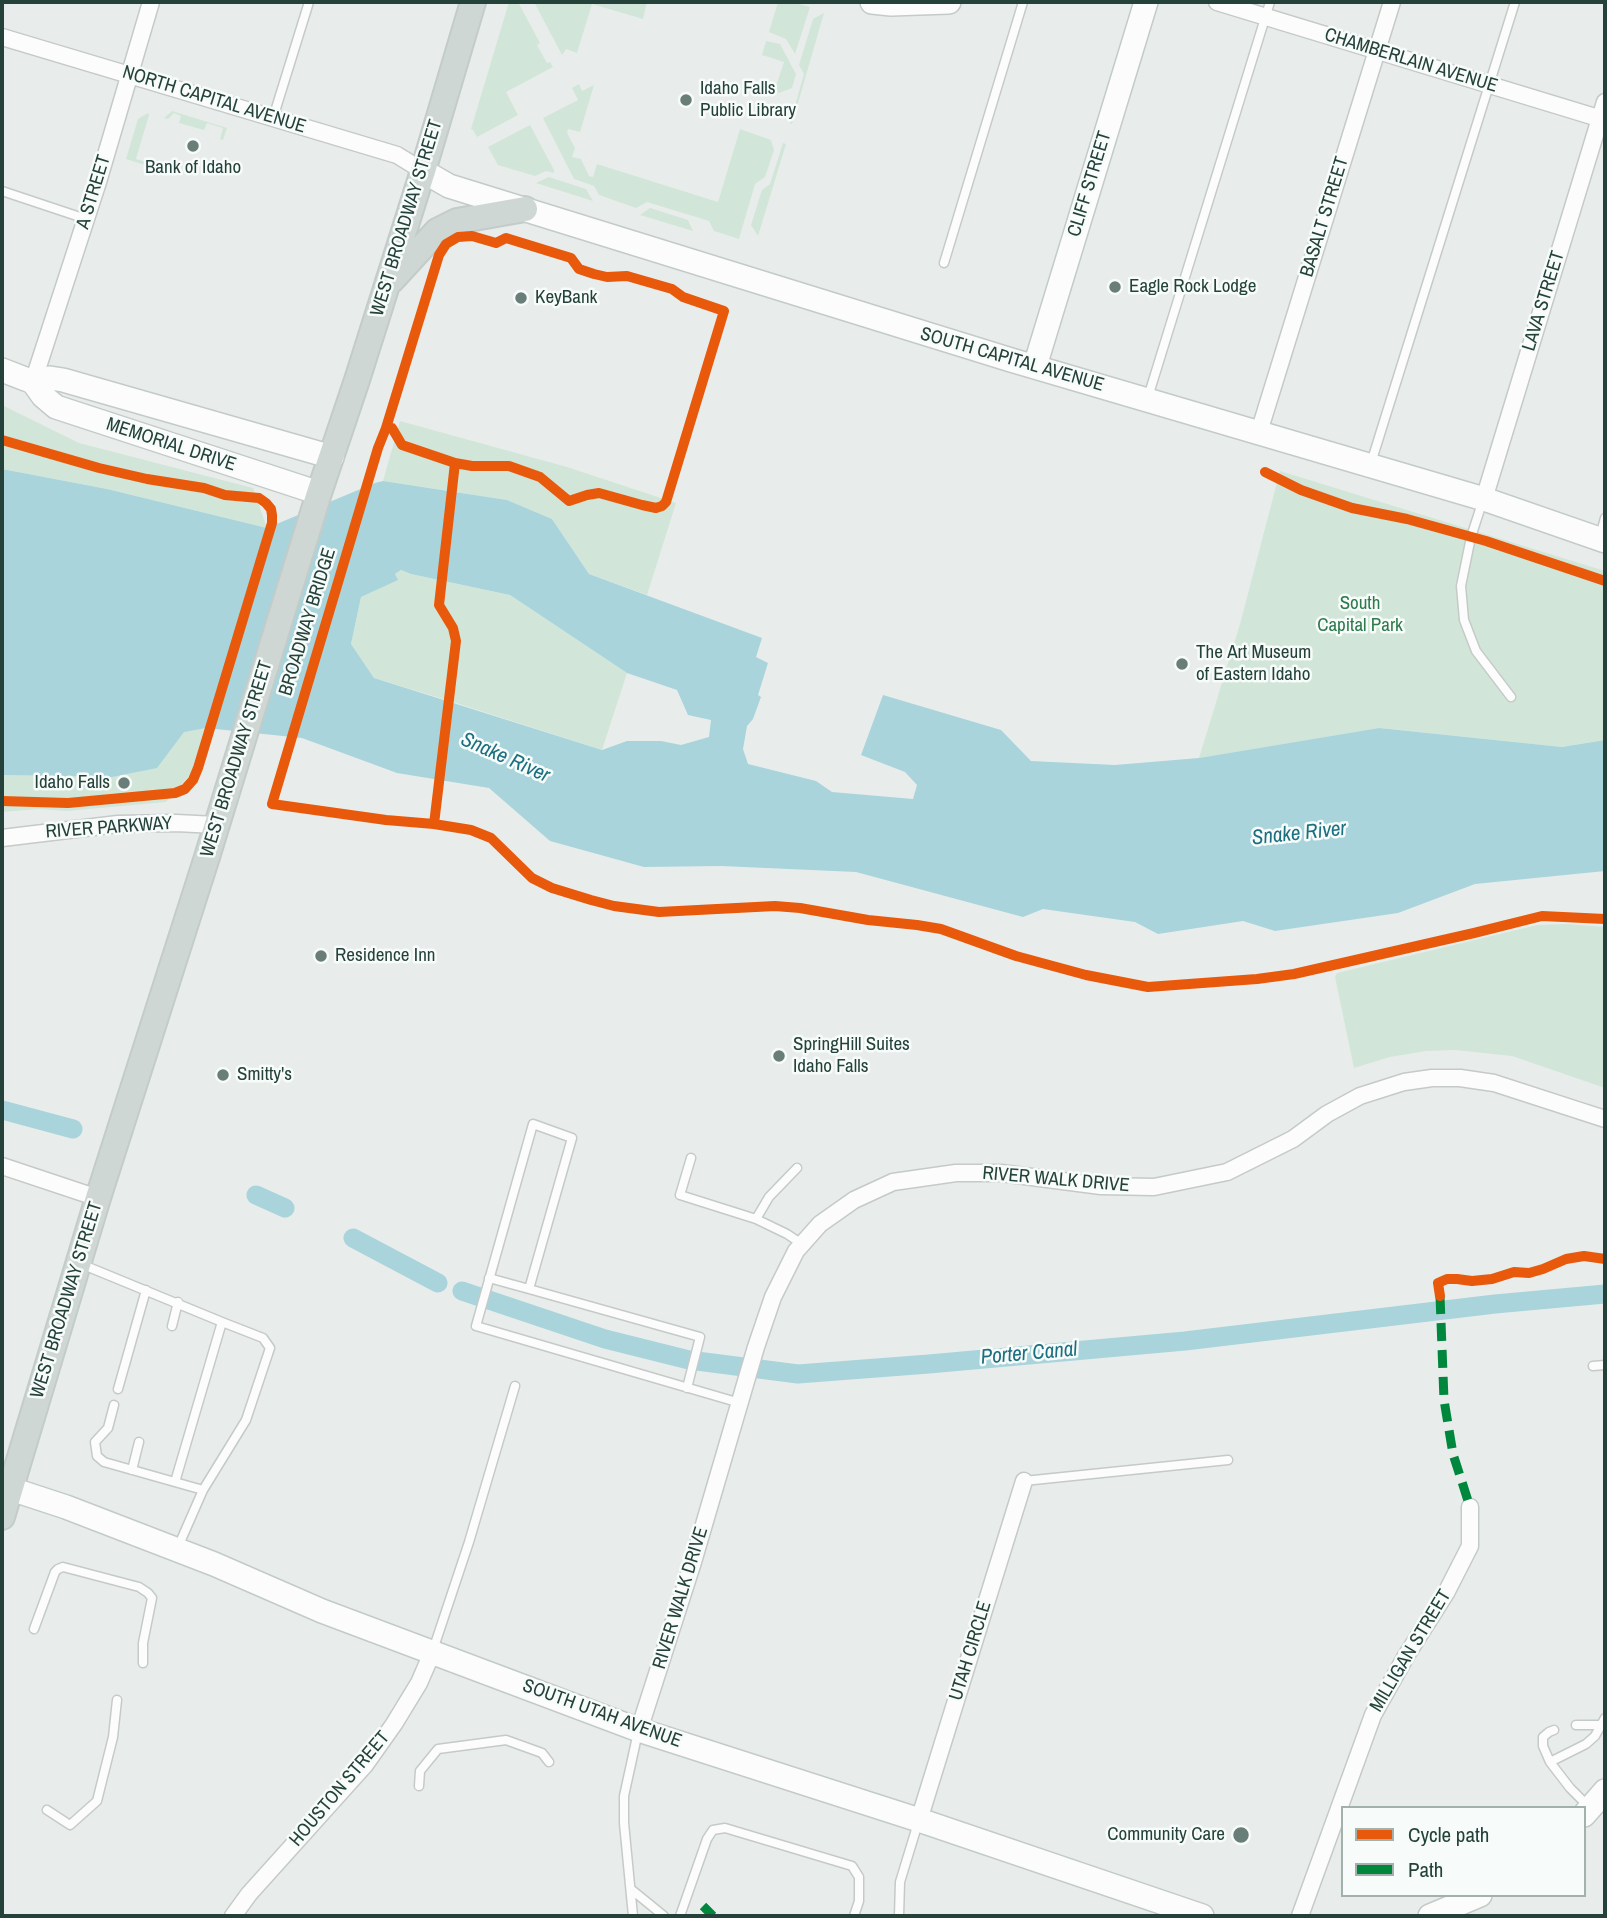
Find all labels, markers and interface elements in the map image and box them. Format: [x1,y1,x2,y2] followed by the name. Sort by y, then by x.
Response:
[1322,24,1500,98] street label: CHAMBERLAIN AVENUE
[120,61,308,139] street label: NORTH CAPITAL AVENUE
[700,78,796,122] place label: Idaho Falls Public Library
[678,92,694,108] marker: Idaho Falls Public Library
[366,117,448,319] street label: WEST BROADWAY STREET
[1063,129,1117,239] street label: CLIFF STREET
[185,138,201,154] marker: Bank of Idaho
[72,152,116,232] street label: A STREET
[1296,154,1354,280] street label: BASALT STREET
[145,157,241,179] place label: Bank of Idaho
[1518,248,1570,354] street label: LAVA STREET
[1129,276,1256,298] place label: Eagle Rock Lodge
[1107,279,1123,295] marker: Eagle Rock Lodge
[535,287,597,309] place label: KeyBank
[513,290,529,306] marker: KeyBank
[918,323,1106,397] street label: SOUTH CAPITAL AVENUE
[103,413,239,477] street label: MEMORIAL DRIVE
[275,545,341,699] street label: BROADWAY BRIDGE
[1317,593,1403,637] park label: South Capital Park
[1196,642,1311,686] place label: The Art Museum of Eastern Idaho
[1174,656,1190,672] marker: The Art Museum of Eastern Idaho
[196,658,278,860] street label: WEST BROADWAY STREET
[457,727,553,789] water label: Snake River
[35,772,110,794] place label: Idaho Falls
[116,775,132,791] marker: Idaho Falls
[45,812,173,844] street label: RIVER PARKWAY
[1251,817,1347,851] water label: Snake River
[335,945,435,967] place label: Residence Inn
[313,948,329,964] marker: Residence Inn
[793,1034,910,1078] place label: SpringHill Suites Idaho Falls
[771,1048,787,1064] marker: SpringHill Suites Idaho Falls
[237,1064,292,1086] place label: Smitty's
[215,1067,231,1083] marker: Smitty's
[982,1162,1130,1198] street label: RIVER WALK DRIVE
[26,1199,108,1401] street label: WEST BROADWAY STREET
[980,1337,1078,1371] water label: Porter Canal
[649,1524,713,1672] street label: RIVER WALK DRIVE
[1366,1586,1456,1716] street label: MILLIGAN STREET
[945,1599,997,1703] street label: UTAH CIRCLE
[519,1675,685,1753] street label: SOUTH UTAH AVENUE
[285,1727,395,1851] street label: HOUSTON STREET
[1341,1806,1586,1897] legend
[1408,1820,1489,1849] text: Cycle path
[1107,1824,1225,1846] place label: Community Care
[1231,1825,1251,1845] marker: Community Care
[1408,1855,1443,1884] text: Path

